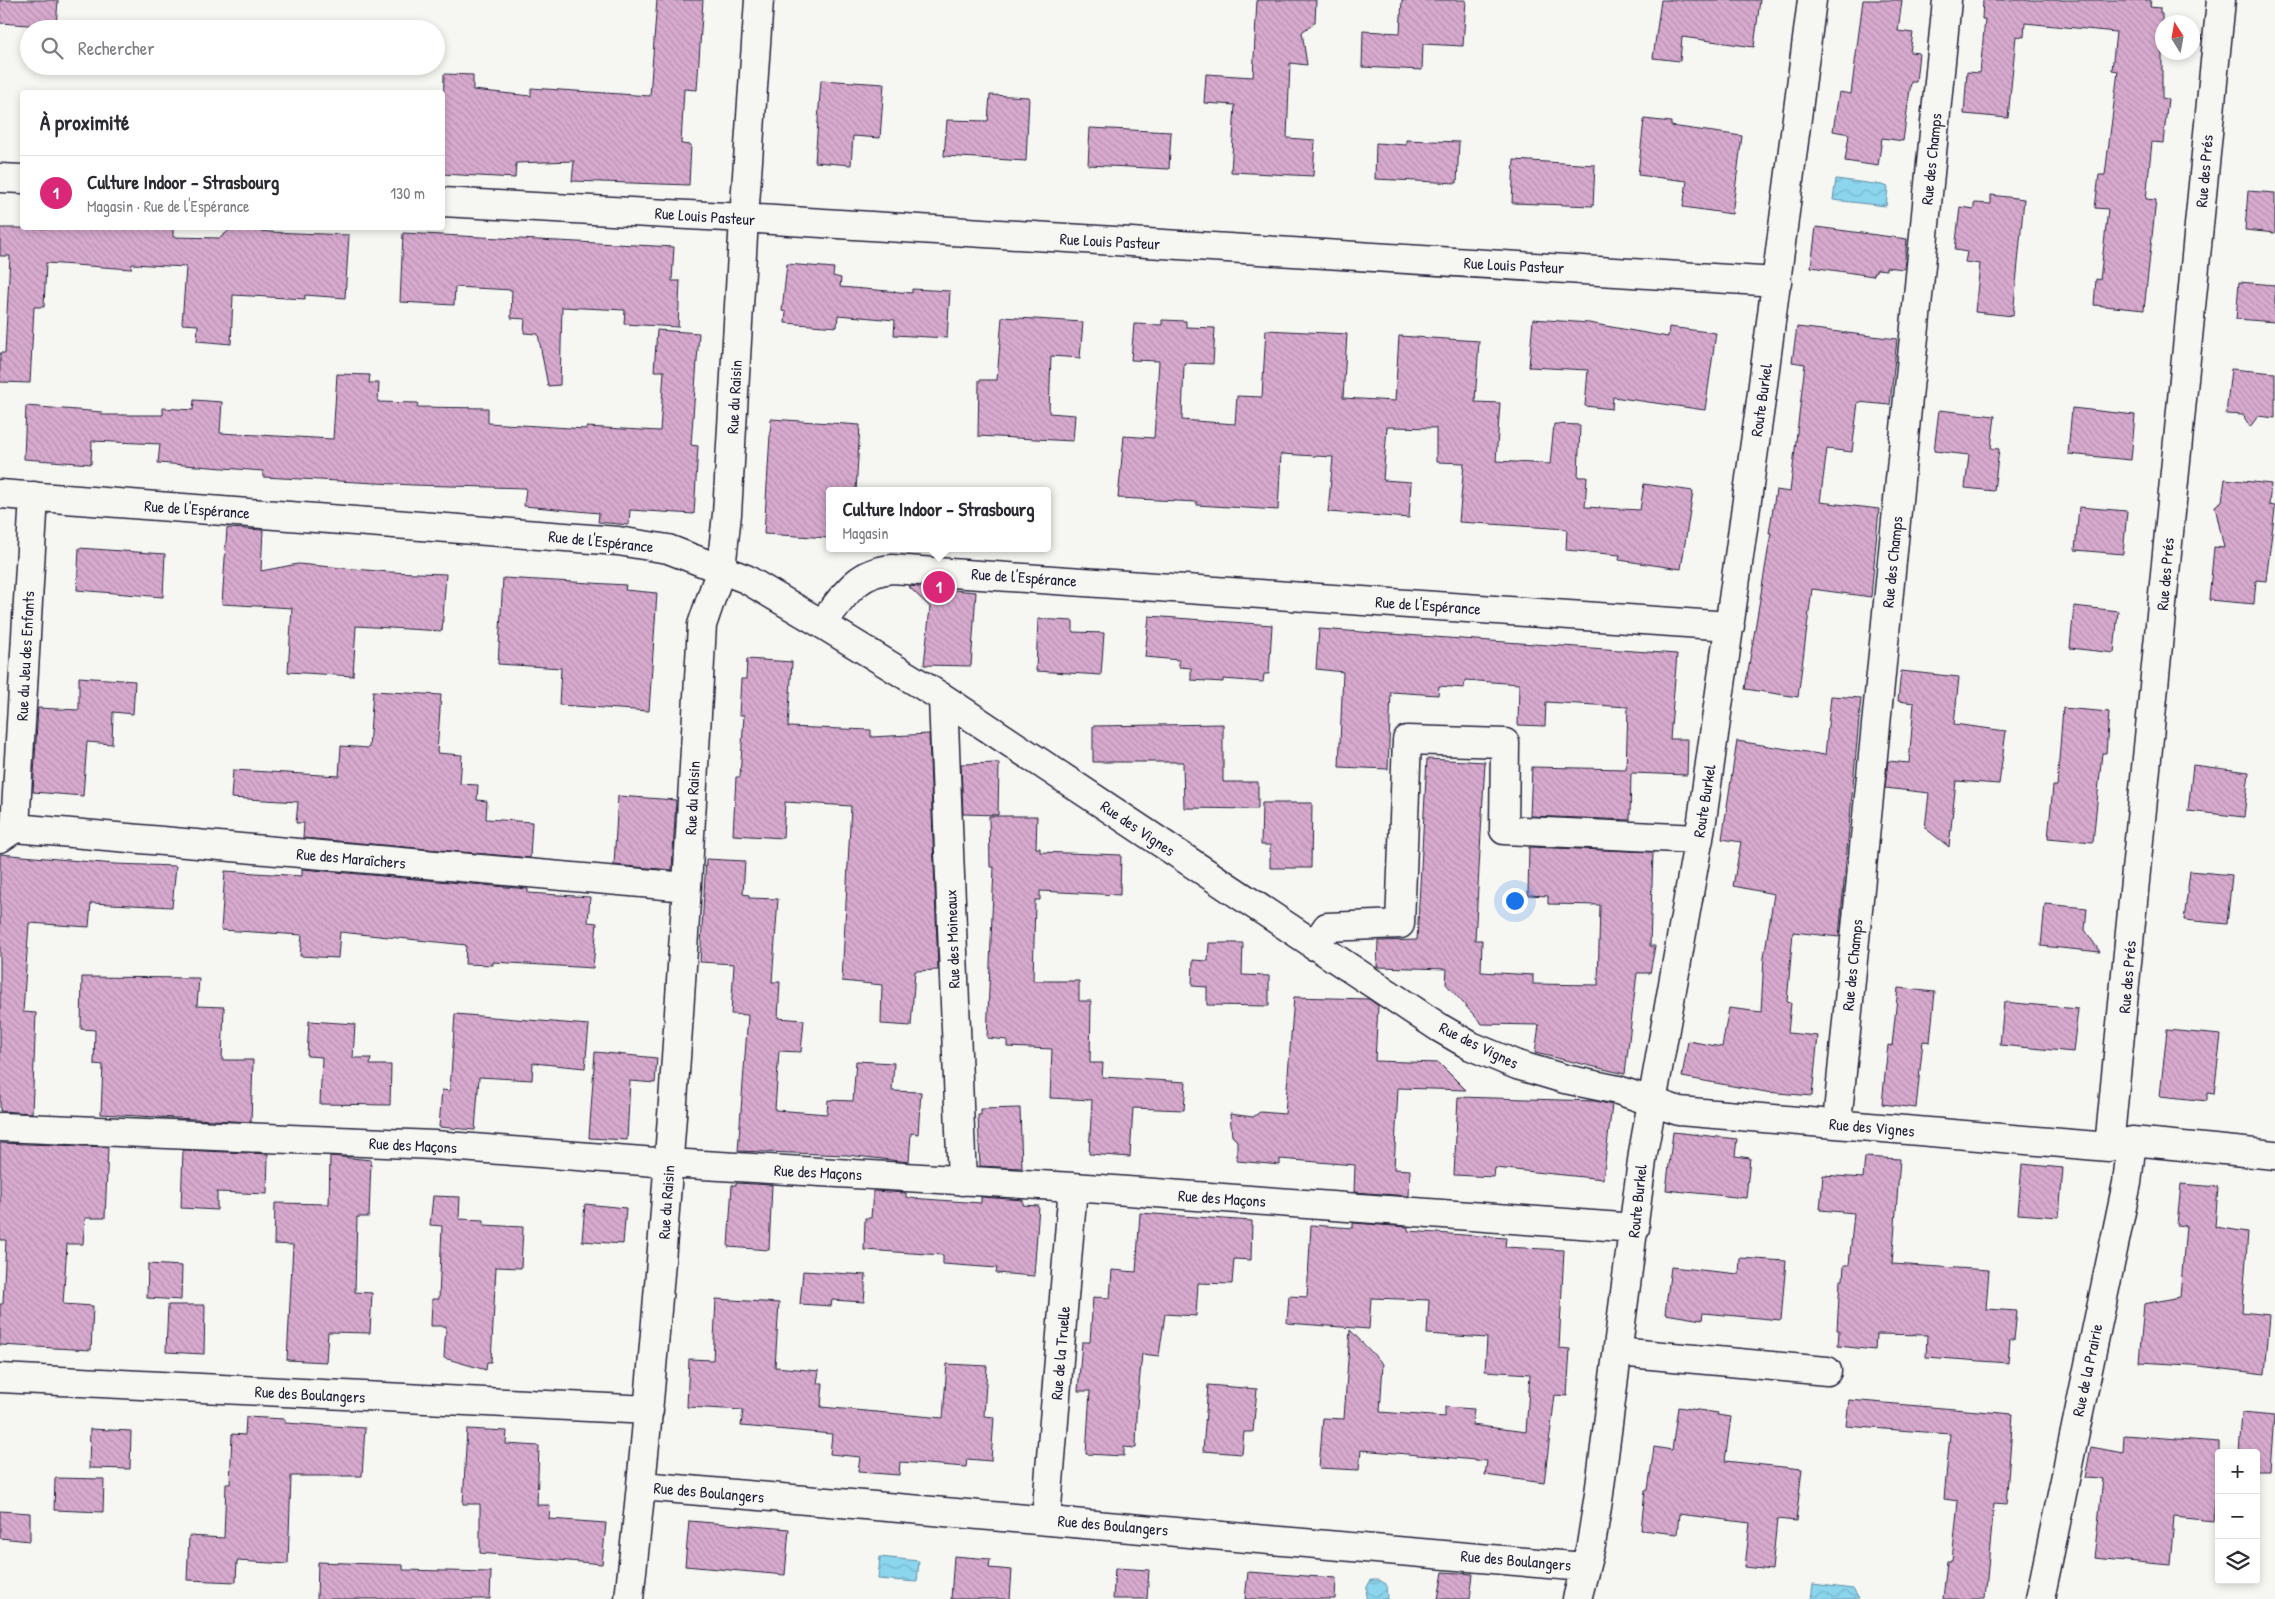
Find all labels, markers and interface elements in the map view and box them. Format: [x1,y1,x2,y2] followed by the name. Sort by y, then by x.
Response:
[2155,15,2200,60] north arrow
[20,20,445,75] search box
[38,34,66,62] icon: search
[78,35,155,61] text: Rechercher
[40,108,129,137] text: À proximité
[1915,112,1947,206] street label: Rue des Champs
[2190,134,2218,208] street label: Rue des Prés
[87,169,279,195] text: Culture Indoor - Strasbourg
[53,182,59,204] text: 1
[390,182,425,204] text: 130 m
[87,195,249,217] text: Magasin · Rue de l'Espérance
[654,202,756,230] street label: Rue Louis Pasteur
[1059,227,1161,255] street label: Rue Louis Pasteur
[1463,251,1565,279] street label: Rue Louis Pasteur
[721,359,747,435] street label: Rue du Raisin
[1745,361,1777,438] street label: Route Burkel
[826,487,1051,552] popup
[144,494,251,524] street label: Rue de l'Espérance
[842,496,1035,522] text: Culture Indoor - Strasbourg
[1876,515,1908,609] street label: Rue des Champs
[842,522,889,544] text: Magasin
[547,525,655,558] street label: Rue de l'Espérance
[2151,537,2179,611] street label: Rue des Prés
[971,562,1078,592] street label: Rue de l'Espérance
[923,568,955,606] pin: 1
[11,590,39,722] street label: Rue du Jeu des Enfants
[1375,590,1482,620] street label: Rue de l'Espérance
[679,760,705,836] street label: Rue du Raisin
[1687,762,1721,839] street label: Route Burkel
[1096,795,1180,861] street label: Rue des Vignes
[295,842,407,874] street label: Rue des Maraîchers
[1502,888,1528,914] your location
[939,889,965,989] street label: Rue des Moineaux
[1836,918,1868,1012] street label: Rue des Champs
[2113,940,2141,1014] street label: Rue des Prés
[1436,1016,1522,1074] street label: Rue des Vignes
[1828,1112,1916,1142] street label: Rue des Vignes
[368,1132,458,1158] street label: Rue des Maçons
[773,1159,863,1185] street label: Rue des Maçons
[1622,1163,1652,1239] street label: Route Burkel
[652,1164,680,1240] street label: Rue du Raisin
[1177,1184,1267,1212] street label: Rue des Maçons
[1045,1305,1075,1401] street label: Rue de la Truelle
[2066,1321,2108,1418] street label: Rue de la Prairie
[254,1380,366,1408] street label: Rue des Boulangers
[2215,1449,2260,1584] map controls
[2215,1449,2260,1494] button: +
[653,1476,765,1508] street label: Rue des Boulangers
[2215,1494,2260,1539] button: −
[1057,1509,1169,1541] street label: Rue des Boulangers
[2215,1539,2260,1584] button: layers
[1460,1544,1572,1576] street label: Rue des Boulangers

